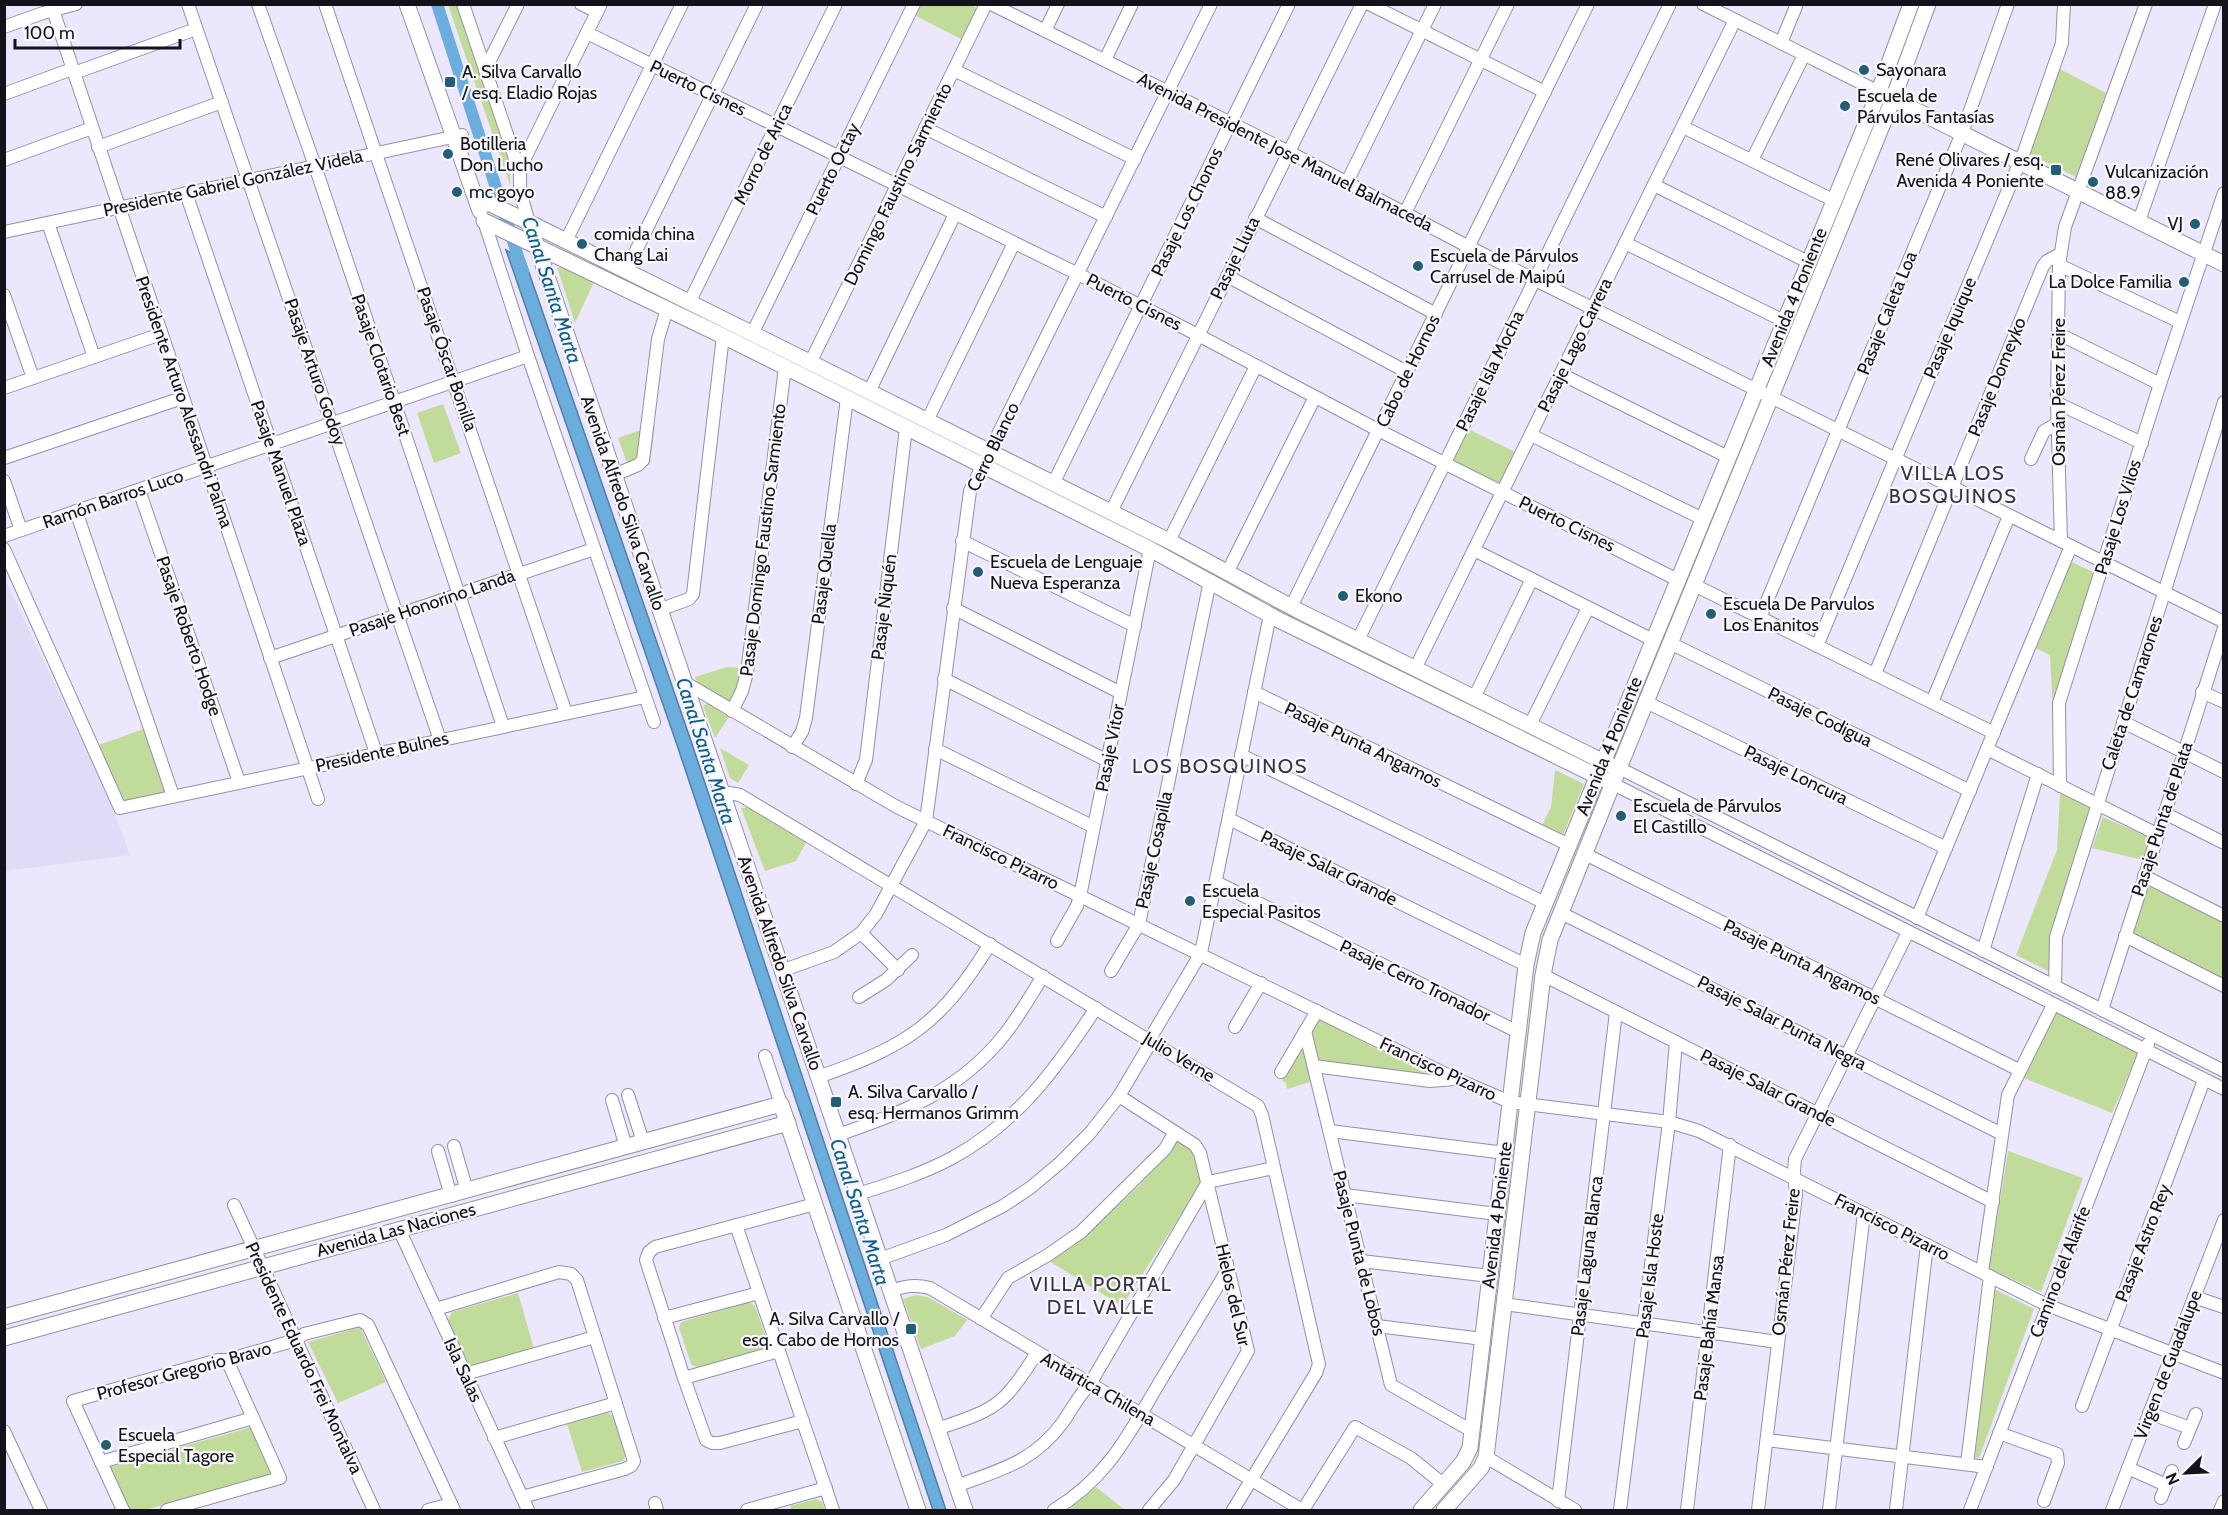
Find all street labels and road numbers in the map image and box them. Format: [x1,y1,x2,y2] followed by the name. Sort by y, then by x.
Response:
[646,55,750,121] street label: Puerto Cisnes
[1134,68,1437,237] street label: Avenida Presidente Jose Manuel Balmaceda
[839,79,957,289] street label: Domingo Faustino Sarmiento
[729,99,797,208] street label: Morro de Arica
[801,119,865,219] street label: Puerto Octay
[1146,144,1228,280] street label: Pasaje Los Chonos
[101,145,365,221] street label: Presidente Gabriel González Videla
[1206,213,1265,303] street label: Pasaje Lluta
[1756,224,1832,370] street label: Avenida 4 Poniente
[1852,248,1922,378] street label: Pasaje Caleta Loa
[1083,269,1185,335] street label: Puerto Cisnes
[130,273,238,531] street label: Presidente Arturo Alessandri Palma
[1533,274,1617,416] street label: Pasaje Lago Carrera
[1919,274,1981,382] street label: Pasaje Iquique
[412,284,482,434] street label: Pasaje Óscar Bonilla
[346,291,416,439] street label: Pasaje Clotario Best
[279,296,351,448] street label: Pasaje Arturo Godoy
[1451,307,1529,435] street label: Pasaje Isla Mocha
[1371,311,1445,431] street label: Cabo de Hornos
[1963,314,2031,440] street label: Pasaje Domeyko
[2048,318,2070,466] street label: Osmán Pérez Freire
[576,393,670,613] street label: Avenida Alfredo Silva Carvallo
[246,397,316,549] street label: Pasaje Manuel Plaza
[962,399,1024,495] street label: Cerro Blanco
[735,402,791,678] street label: Pasaje Domingo Faustino Sarmiento
[2090,457,2146,577] street label: Pasaje Los Vilos
[40,465,186,533] street label: Ramón Barros Luco
[1515,491,1619,557] street label: Puerto Cisnes
[807,522,841,626] street label: Pasaje Quella
[151,553,227,719] street label: Pasaje Roberto Hodge
[867,553,901,661] street label: Pasaje Ñiquén
[346,564,518,642] street label: Pasaje Honorino Landa
[2097,613,2167,773] street label: Caleta de Camarones
[1571,673,1647,819] street label: Avenida 4 Poniente
[1764,682,1876,752] street label: Pasaje Codigua
[1281,697,1445,793] street label: Pasaje Punta Angamos
[1091,702,1129,794] street label: Pasaje Vítor
[313,727,451,777] street label: Presidente Bulnes
[2127,739,2197,899] street label: Pasaje Punta de Plata
[1741,740,1852,810] street label: Pasaje Loncura
[1131,789,1177,911] street label: Pasaje Cosapilla
[939,819,1063,895] street label: Francisco Pizarro
[1257,825,1401,911] street label: Pasaje Salar Grande
[733,853,827,1073] street label: Avenida Alfredo Silva Carvallo
[1720,914,1884,1010] street label: Pasaje Punta Angamos
[1336,935,1494,1027] street label: Pasaje Cerro Tronador
[1694,971,1871,1075] street label: Pasaje Salar Punta Negra
[1138,1026,1219,1087] street label: Julio Verne
[1376,1032,1500,1106] street label: Francisco Pizarro
[1697,1044,1839,1132] street label: Pasaje Salar Grande
[1477,1140,1517,1290] street label: Avenida 4 Poniente
[1328,1168,1390,1338] street label: Pasaje Punta de Lobos
[1566,1174,1608,1337] street label: Pasaje Laguna Blanca
[2110,1181,2176,1305] street label: Pasaje Astro Rey
[1767,1187,1805,1337] street label: Osmán Pérez Freire
[1831,1188,1953,1266] street label: Francisco Pizarro
[314,1198,478,1262] street label: Avenida Las Naciones
[2025,1203,2095,1341] street label: Camino del Alarife
[1631,1212,1669,1340] street label: Pasaje Isla Hoste
[241,1239,368,1478] street label: Presidente Eduardo Frei Montalva
[1211,1242,1256,1349] street label: Hielos del Sur
[1689,1253,1729,1402] street label: Pasaje Bahía Mansa
[2129,1287,2207,1443] street label: Virgen de Guadalupe
[439,1334,487,1406] street label: Isla Salas
[94,1337,274,1405] street label: Profesor Gregorio Bravo
[1037,1347,1160,1431] street label: Antártica Chilena

